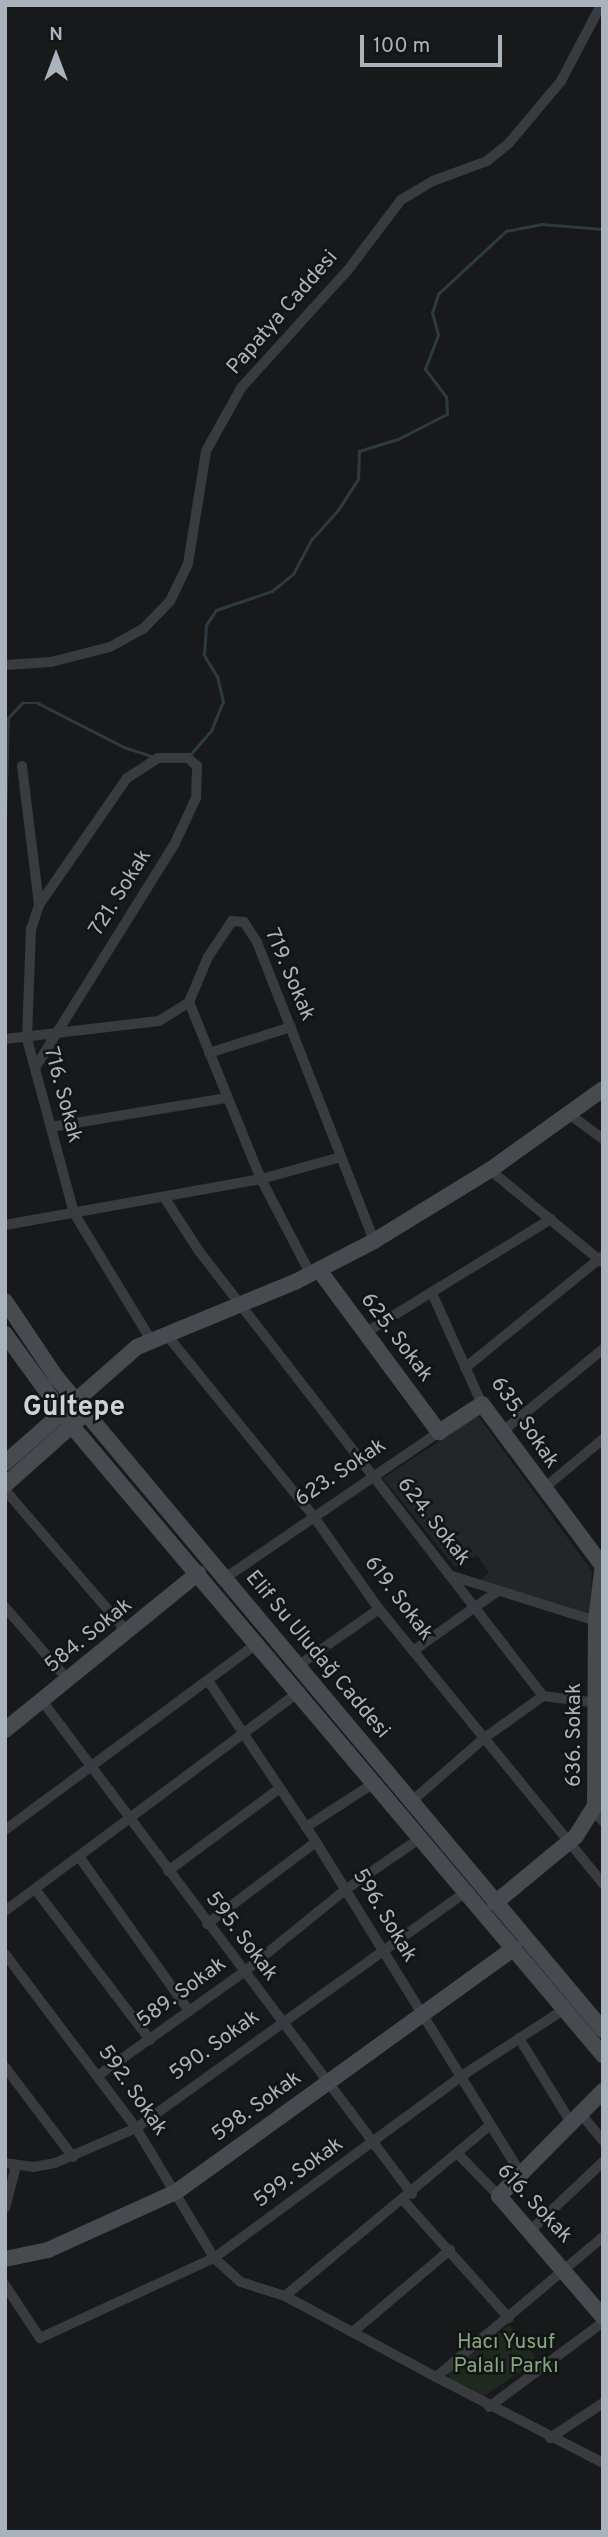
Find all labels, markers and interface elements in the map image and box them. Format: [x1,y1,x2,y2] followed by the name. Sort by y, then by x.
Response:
[21,21,91,91] north arrow
[363,21,505,65] scale bar
[49,23,63,47] text: N
[373,33,430,60] text: 100 m
[222,246,344,380] street label: Papatya Caddesi
[84,845,158,941] street label: 721. Sokak
[258,925,320,1025] street label: 719. Sokak
[37,1044,87,1146] street label: 716. Sokak
[354,1289,438,1387] street label: 625. Sokak
[484,1373,564,1473] street label: 635. Sokak
[23,1391,125,1425] district label: Gültepe
[291,1433,391,1513] street label: 623. Sokak
[391,1473,475,1571] street label: 624. Sokak
[358,1552,438,1646] street label: 619. Sokak
[239,1566,395,1744] street label: Elif Su Uludağ Caddesi
[40,1593,138,1679] street label: 584. Sokak
[562,1683,588,1787] street label: 636. Sokak
[346,1865,422,1967] street label: 596. Sokak
[199,1888,283,1986] street label: 595. Sokak
[132,1952,232,2034] street label: 589. Sokak
[165,2005,265,2087] street label: 590. Sokak
[92,2041,172,2141] street label: 592. Sokak
[207,2066,307,2148] street label: 598. Sokak
[249,2132,349,2214] street label: 599. Sokak
[491,2159,577,2249] street label: 616. Sokak
[454,2330,558,2380] park label: Hacı Yusuf Palalı Parkı

